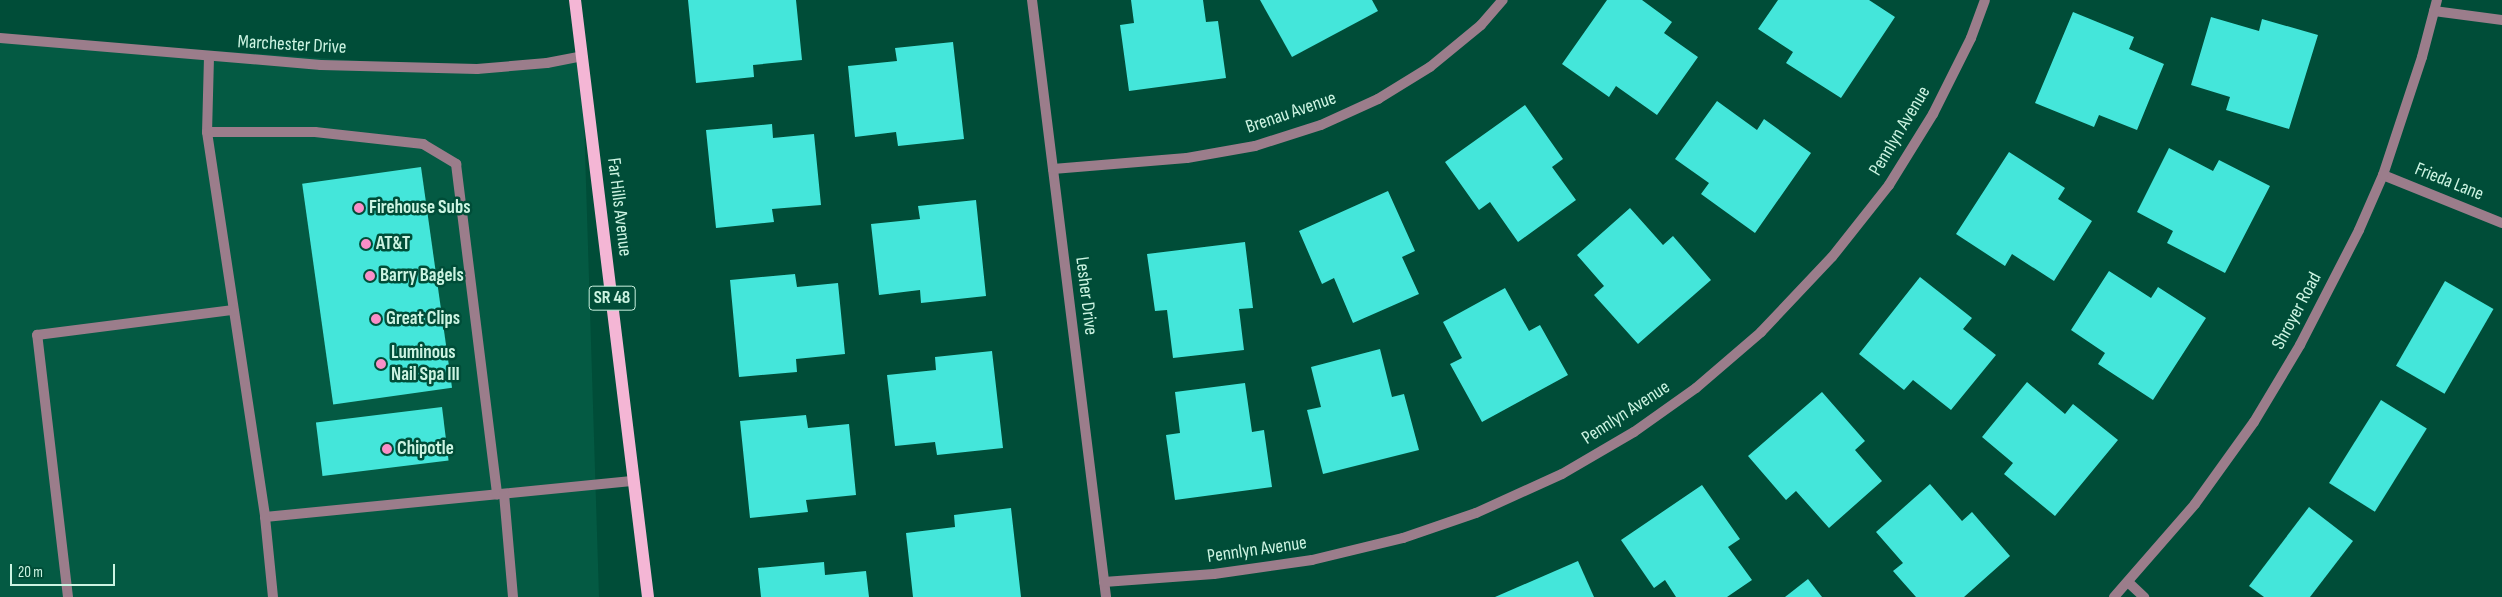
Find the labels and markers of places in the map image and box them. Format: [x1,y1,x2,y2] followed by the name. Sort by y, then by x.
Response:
[369,197,470,219] place label: Firehouse Subs
[353,202,365,214] marker: Firehouse Subs
[376,233,410,255] place label: AT&T
[360,238,372,250] marker: AT&T
[380,265,464,287] place label: Barry Bagels
[364,270,376,282] marker: Barry Bagels
[386,308,460,330] place label: Great Clips
[370,313,382,325] marker: Great Clips
[391,342,460,386] place label: Luminous Nail Spa III
[375,358,387,370] marker: Luminous Nail Spa III
[397,438,454,460] place label: Chipotle
[381,443,393,455] marker: Chipotle

